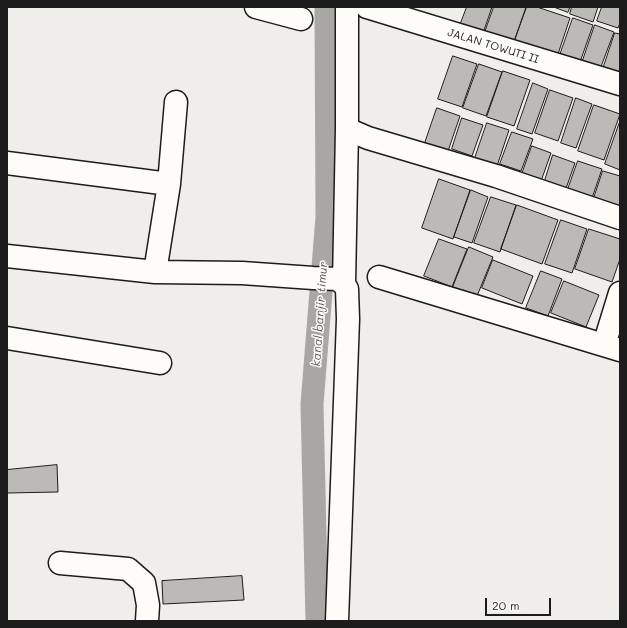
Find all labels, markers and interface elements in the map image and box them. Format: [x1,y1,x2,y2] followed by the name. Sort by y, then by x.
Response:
[446,26,540,66] street label: JALAN TOWUTI II
[309,261,331,367] water label: kanal banjir timur
[487,590,553,616] scale bar
[492,597,520,613] text: 20 m

